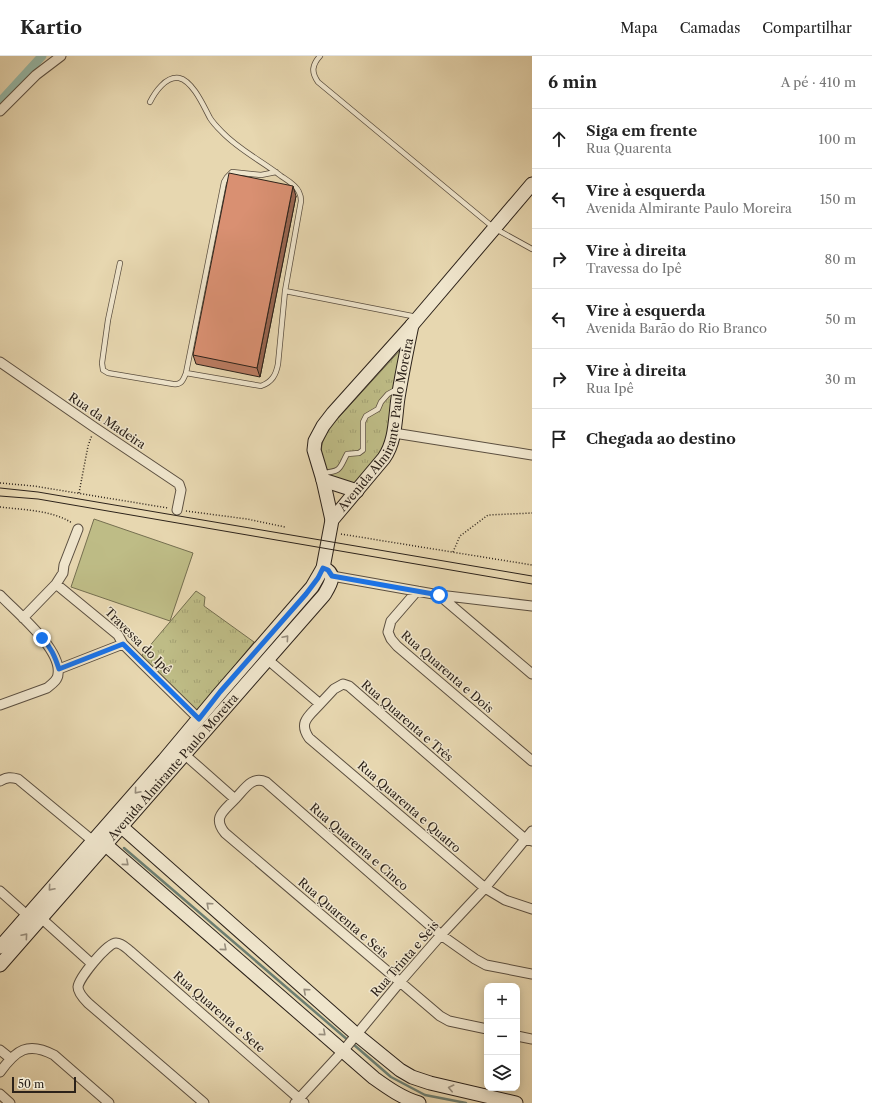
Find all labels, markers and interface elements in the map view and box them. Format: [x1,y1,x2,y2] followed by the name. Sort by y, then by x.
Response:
[20,16,82,39] text: Kartio
[620,19,658,37] text: Mapa
[680,19,740,37] text: Camadas
[762,19,852,37] text: Compartilhar
[548,72,597,92] text: 6 min
[781,74,856,90] text: A pé · 410 m
[586,121,697,140] text: Siga em frente
[548,128,570,150] icon: ahead
[818,131,856,147] text: 100 m
[586,140,672,156] text: Rua Quarenta
[586,181,705,200] text: Vire à esquerda
[548,188,570,210] icon: left
[820,191,856,207] text: 150 m
[586,200,792,216] text: Avenida Almirante Paulo Moreira
[586,241,686,260] text: Vire à direita
[548,248,570,270] icon: right
[824,251,856,267] text: 80 m
[586,260,682,276] text: Travessa do Ipê
[586,301,705,320] text: Vire à esquerda
[548,308,570,330] icon: left
[825,311,856,327] text: 50 m
[586,320,767,336] text: Avenida Barão do Rio Branco
[334,336,416,515] street label: Avenida Almirante Paulo Moreira
[586,361,686,380] text: Vire à direita
[548,368,570,390] icon: right
[825,371,856,387] text: 30 m
[586,380,634,396] text: Rua Ipê
[66,389,149,452] street label: Rua da Madeira
[548,428,570,450] icon: arrive
[586,429,736,448] text: Chegada ao destino
[430,586,448,604] route start
[102,604,175,677] street label: Travessa do Ipê
[398,627,497,716] street label: Rua Quarenta e Dois
[33,629,51,647] route end
[282,635,289,642] one-way arrow
[358,677,456,765] street label: Rua Quarenta e Três
[104,690,242,844] street label: Avenida Almirante Paulo Moreira
[355,758,464,856] street label: Rua Quarenta e Quatro
[134,786,142,794] one-way arrow
[307,800,412,894] street label: Rua Quarenta e Cinco
[121,858,129,865] one-way arrow
[295,874,392,961] street label: Rua Quarenta e Seis
[49,884,56,891] one-way arrow
[206,902,214,909] one-way arrow
[367,918,442,1000] street label: Rua Trinta e Seis
[21,933,28,940] one-way arrow
[220,943,227,950] one-way arrow
[170,968,269,1056] street label: Rua Quarenta e Sete
[484,983,520,1091] map controls
[484,983,520,1019] button: +
[304,988,311,995] one-way arrow
[484,1019,520,1055] button: −
[318,1028,325,1035] one-way arrow
[484,1055,520,1091] button: layers
[12,1075,76,1094] scale bar
[18,1077,44,1091] text: 50 m
[448,1085,454,1093] one-way arrow

